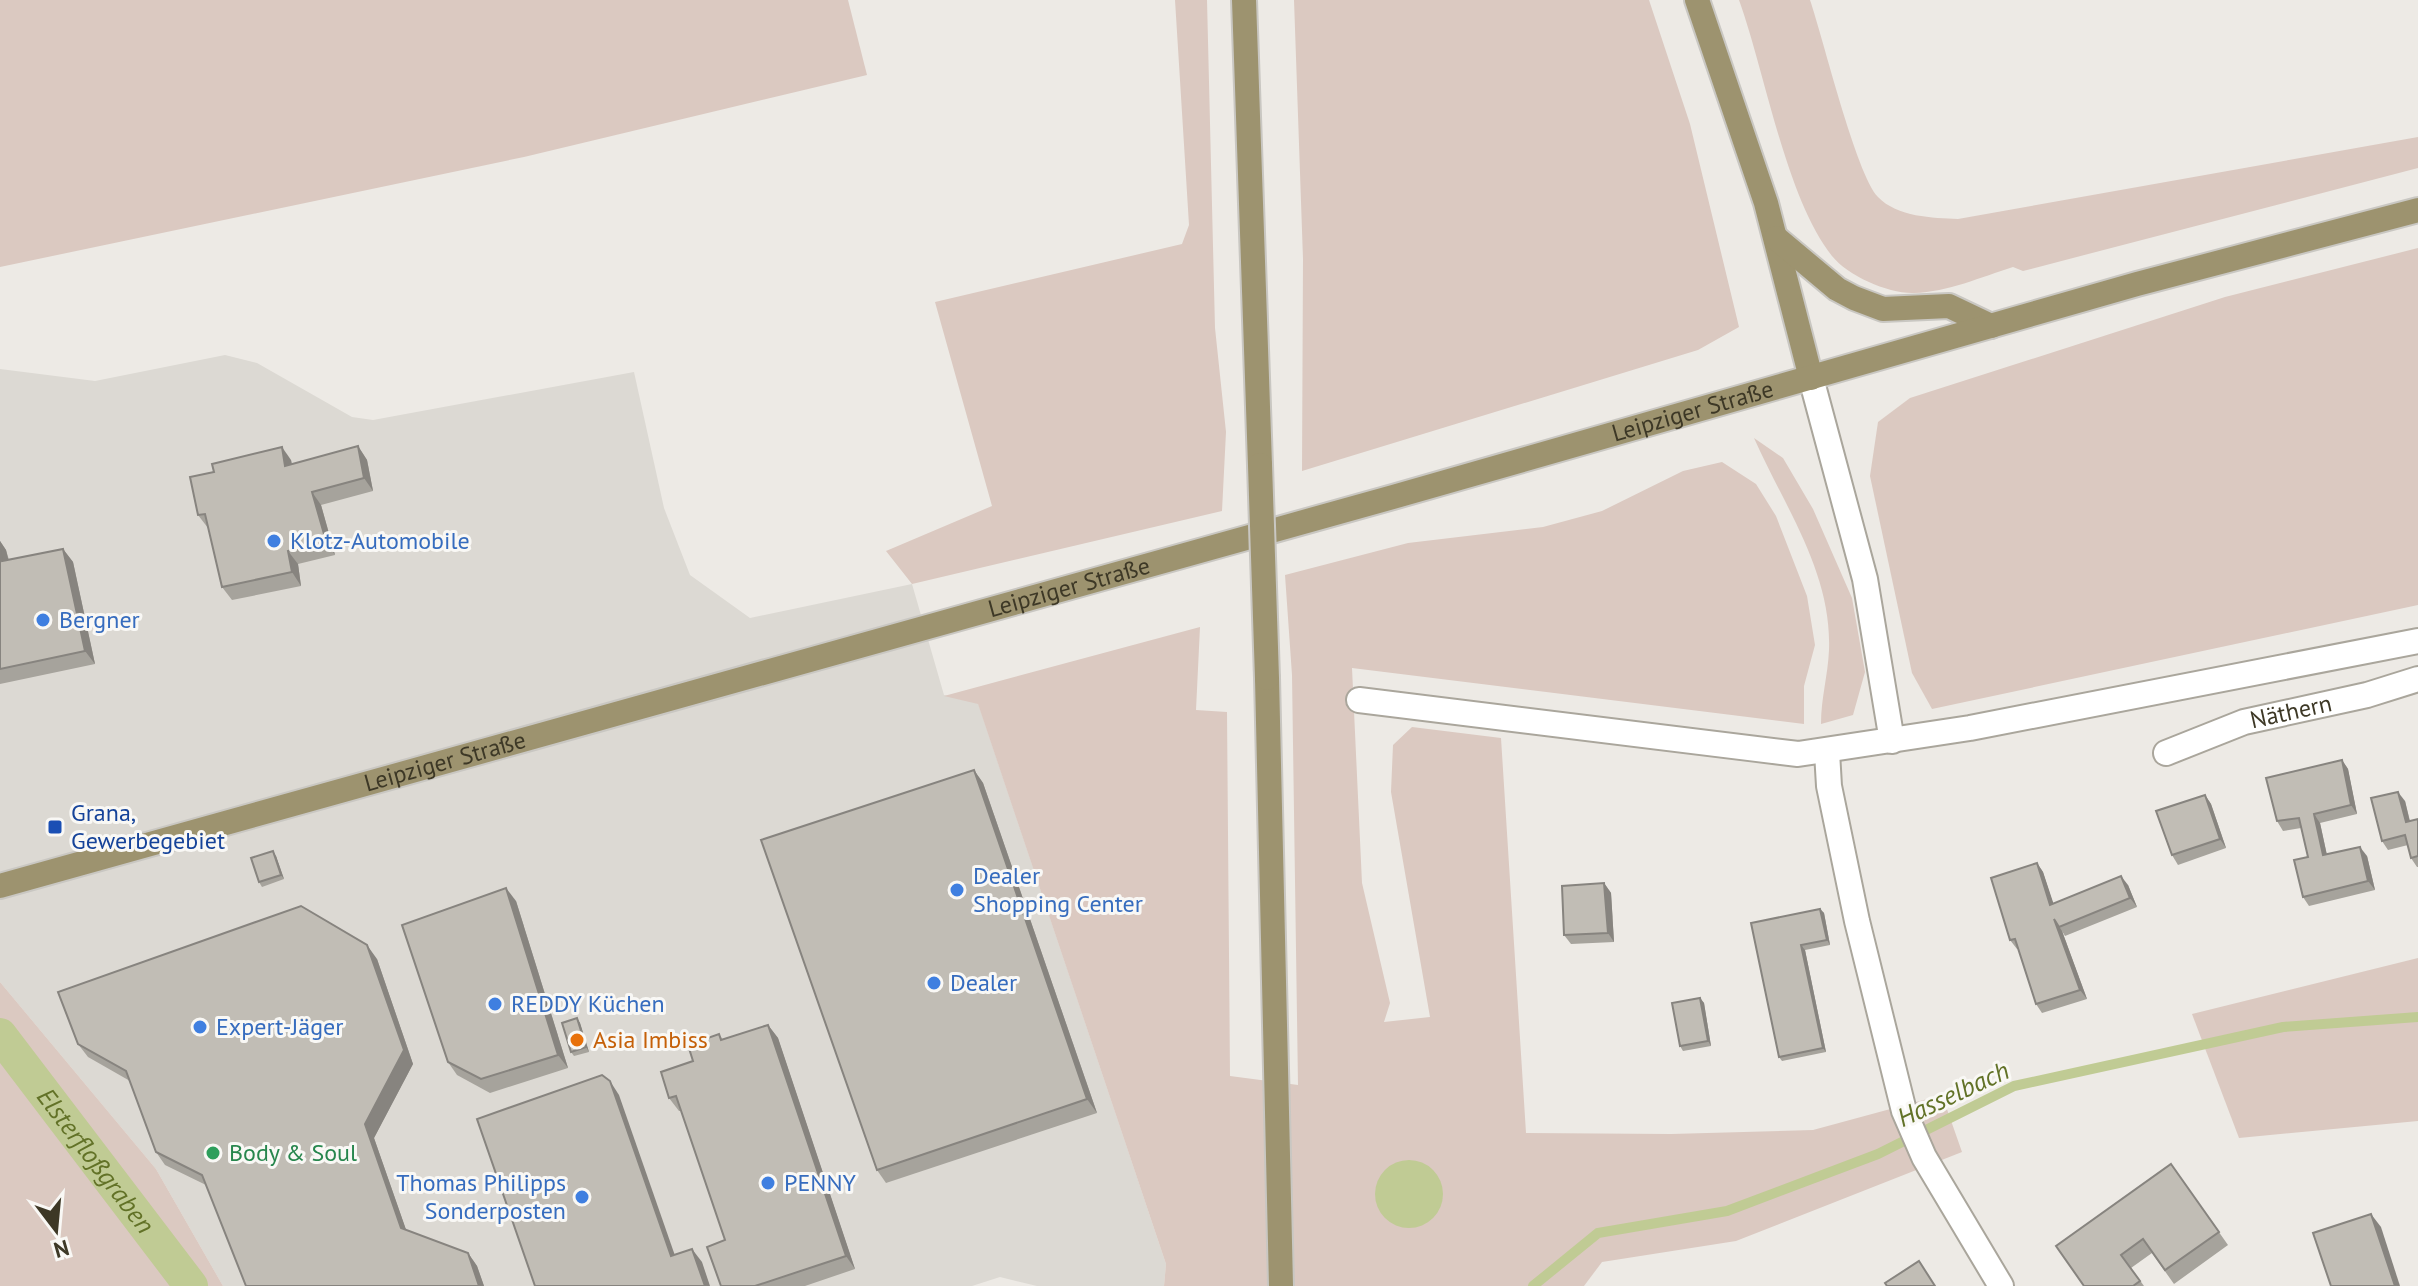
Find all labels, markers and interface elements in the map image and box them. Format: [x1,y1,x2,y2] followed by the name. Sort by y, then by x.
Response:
[1608,373,1777,449] street label: Leipziger Straße
[290,525,470,556] place label: Klotz-Automobile
[265,532,283,550] marker: Klotz-Automobile
[985,550,1153,624] street label: Leipziger Straße
[59,604,140,635] place label: Bergner
[34,611,52,629] marker: Bergner
[2247,687,2335,735] street label: Näthern
[360,724,529,799] street label: Leipziger Straße
[71,797,225,856] place label: Grana, Gewerbegebiet
[46,818,64,836] marker: Grana, Gewerbegebiet
[973,860,1143,919] place label: Dealer Shopping Center
[948,881,966,899] marker: Dealer Shopping Center
[950,967,1017,998] place label: Dealer
[925,974,943,992] marker: Dealer
[511,988,665,1019] place label: REDDY Küchen
[486,995,504,1013] marker: REDDY Küchen
[216,1011,343,1042] place label: Expert-Jäger
[191,1018,209,1036] marker: Expert-Jäger
[593,1024,708,1055] place label: Asia Imbiss
[568,1031,586,1049] marker: Asia Imbiss
[1891,1053,2014,1134] water label: Hasselbach
[30,1081,162,1240] water label: Elsterfloßgraben
[229,1137,357,1168] place label: Body & Soul
[204,1144,222,1162] marker: Body & Soul
[396,1167,566,1226] place label: Thomas Philipps Sonderposten
[784,1167,857,1198] place label: PENNY
[759,1174,777,1192] marker: PENNY
[573,1188,591,1206] marker: Thomas Philipps Sonderposten
[16,1190,96,1270] north arrow
[51,1234,72,1265] text: N

